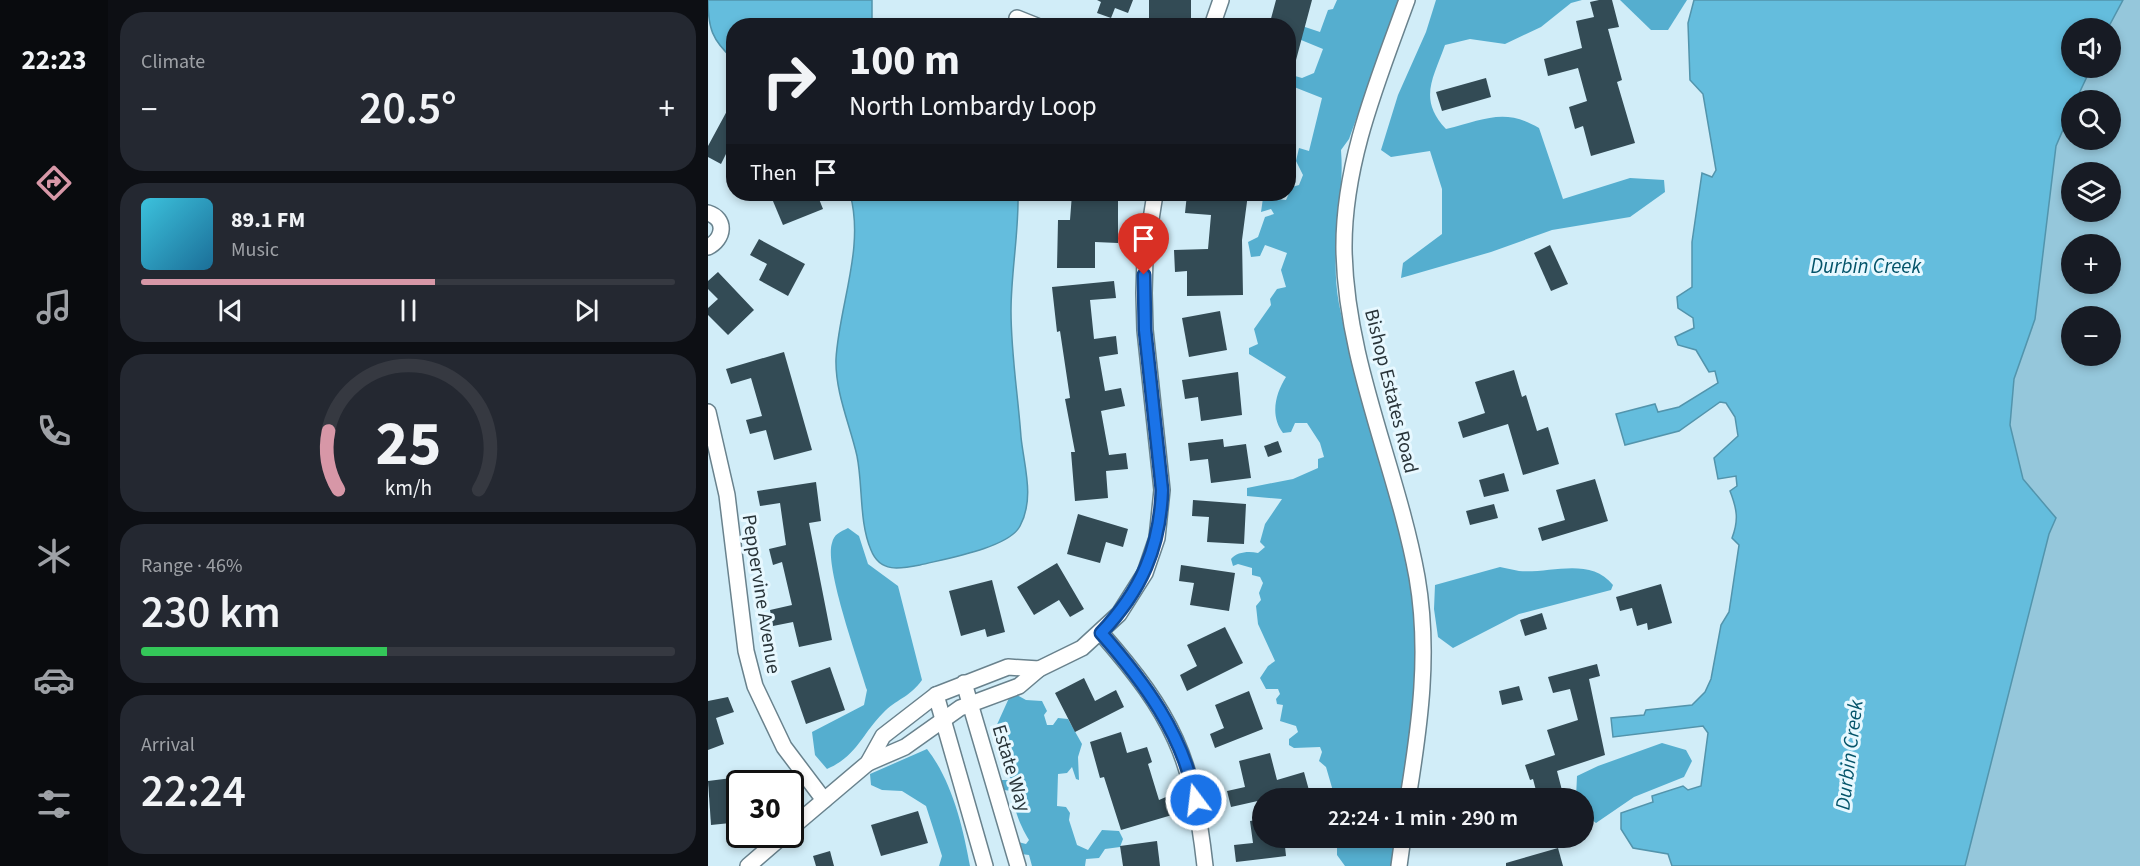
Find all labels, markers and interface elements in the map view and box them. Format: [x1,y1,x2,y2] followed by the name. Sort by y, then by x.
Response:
[2061,18,2121,366] map controls
[2061,18,2121,78] button: sound
[849,31,960,91] text: 100 m
[21,41,87,80] text: 22:23
[750,42,828,120] icon: right
[141,48,205,76] text: Climate
[359,77,457,141] text: 20.5°
[141,86,157,133] text: −
[659,86,675,133] text: +
[849,87,1097,126] text: North Lombardy Loop
[2061,90,2121,150] button: search
[809,156,842,189] icon: arrive
[750,157,797,189] text: Then
[33,162,75,204] icon: directions
[2061,162,2121,222] button: layers
[231,204,305,236] text: 89.1 FM
[1118,213,1169,275] pin
[1127,222,1160,255] icon: arrive
[2061,234,2121,294] button: +
[231,236,279,264] text: Music
[1811,251,1922,281] water label: Durbin Creek
[33,286,75,328] icon: music
[214,294,247,327] icon: previous
[392,294,425,327] icon: pause
[570,294,603,327] icon: next
[1357,306,1425,476] street label: Bishop Estates Road
[2061,306,2121,366] button: −
[375,400,441,489] text: 25
[33,410,75,452] icon: phone
[384,473,432,504] text: km/h
[735,512,787,676] street label: Peppervine Avenue
[33,535,75,577] icon: climate
[141,552,242,580] text: Range · 46%
[141,581,281,645] text: 230 km
[33,659,75,701] icon: car
[1827,697,1871,812] water label: Durbin Creek
[985,721,1038,816] street label: Estate Way
[141,731,195,759] text: Arrival
[141,760,246,824] text: 22:24
[1164,768,1228,832] position arrow
[726,770,804,848] speed limit sign: 30
[33,783,75,825] icon: filters
[1328,802,1518,834] text: 22:24 · 1 min · 290 m

